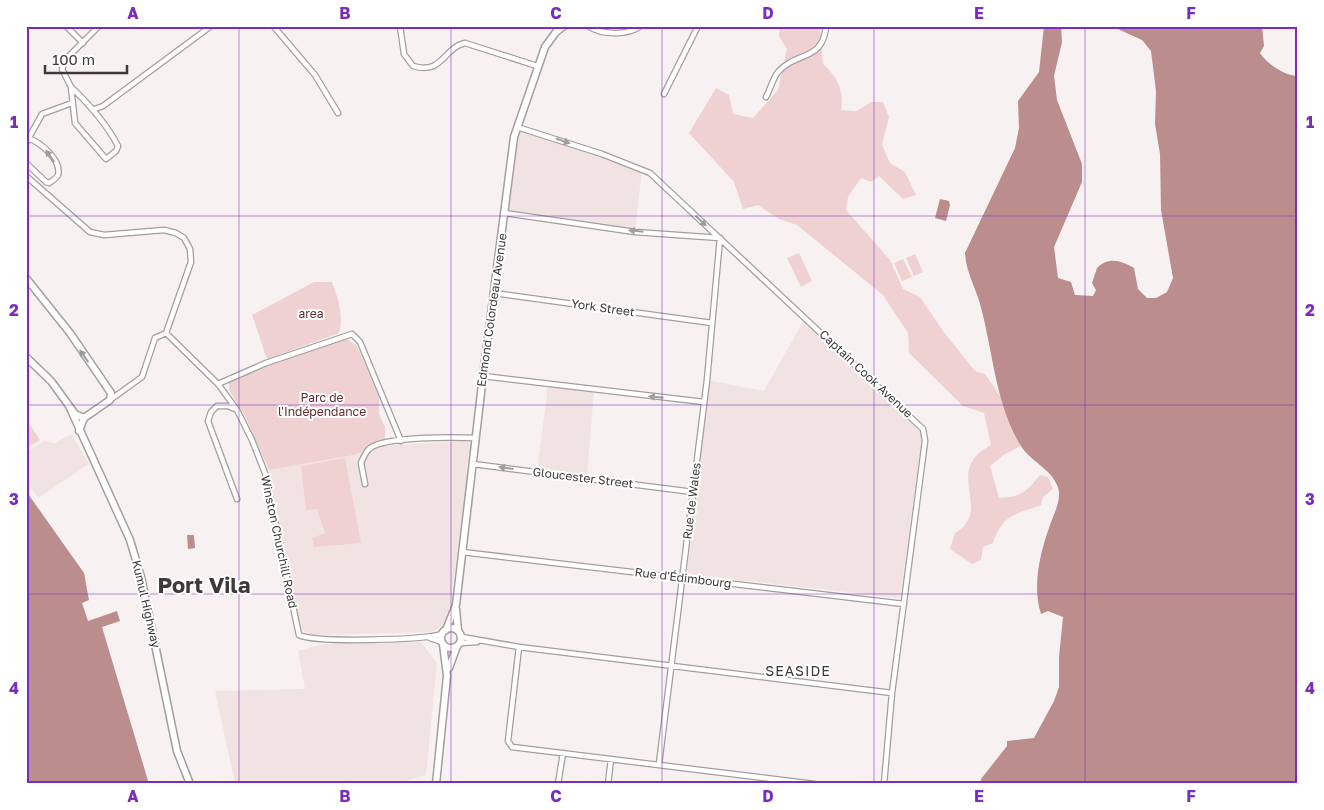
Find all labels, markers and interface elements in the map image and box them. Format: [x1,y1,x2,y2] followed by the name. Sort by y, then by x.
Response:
[127,3,139,23] text: A
[339,3,351,23] text: B
[550,3,562,23] text: C
[762,3,774,23] text: D
[974,3,984,23] text: E
[1186,3,1196,23] text: F
[45,42,128,74] scale bar
[52,50,95,68] text: 100 m
[10,112,18,132] text: 1
[1306,112,1314,132] text: 1
[556,138,571,145] one-way arrow
[45,149,55,163] one-way arrow
[695,215,707,227] one-way arrow
[628,227,644,235] one-way arrow
[473,232,510,388] street label: Edmond Colordeau Avenue
[570,296,636,319] street label: York Street
[9,300,19,320] text: 2
[1305,300,1315,320] text: 2
[298,306,324,321] park label: area
[817,326,916,421] street label: Captain Cook Avenue
[79,349,89,363] one-way arrow
[278,390,366,419] park label: Parc de l'Indépendance
[647,393,663,401] one-way arrow
[679,462,704,540] street label: Rue de Wales
[498,464,514,472] one-way arrow
[532,464,635,491] street label: Gloucester Street
[258,474,301,610] street label: Winston Churchill Road
[9,489,19,509] text: 3
[1305,489,1315,509] text: 3
[129,558,164,650] street label: Kumul Highway
[634,564,732,591] street label: Rue d'Édimbourg
[158,571,250,598] district label: Port Vila
[765,662,831,679] district label: SEASIDE
[9,678,19,698] text: 4
[1305,678,1315,698] text: 4
[127,786,139,806] text: A
[339,786,351,806] text: B
[550,786,562,806] text: C
[762,786,774,806] text: D
[974,786,984,806] text: E
[1186,786,1196,806] text: F

